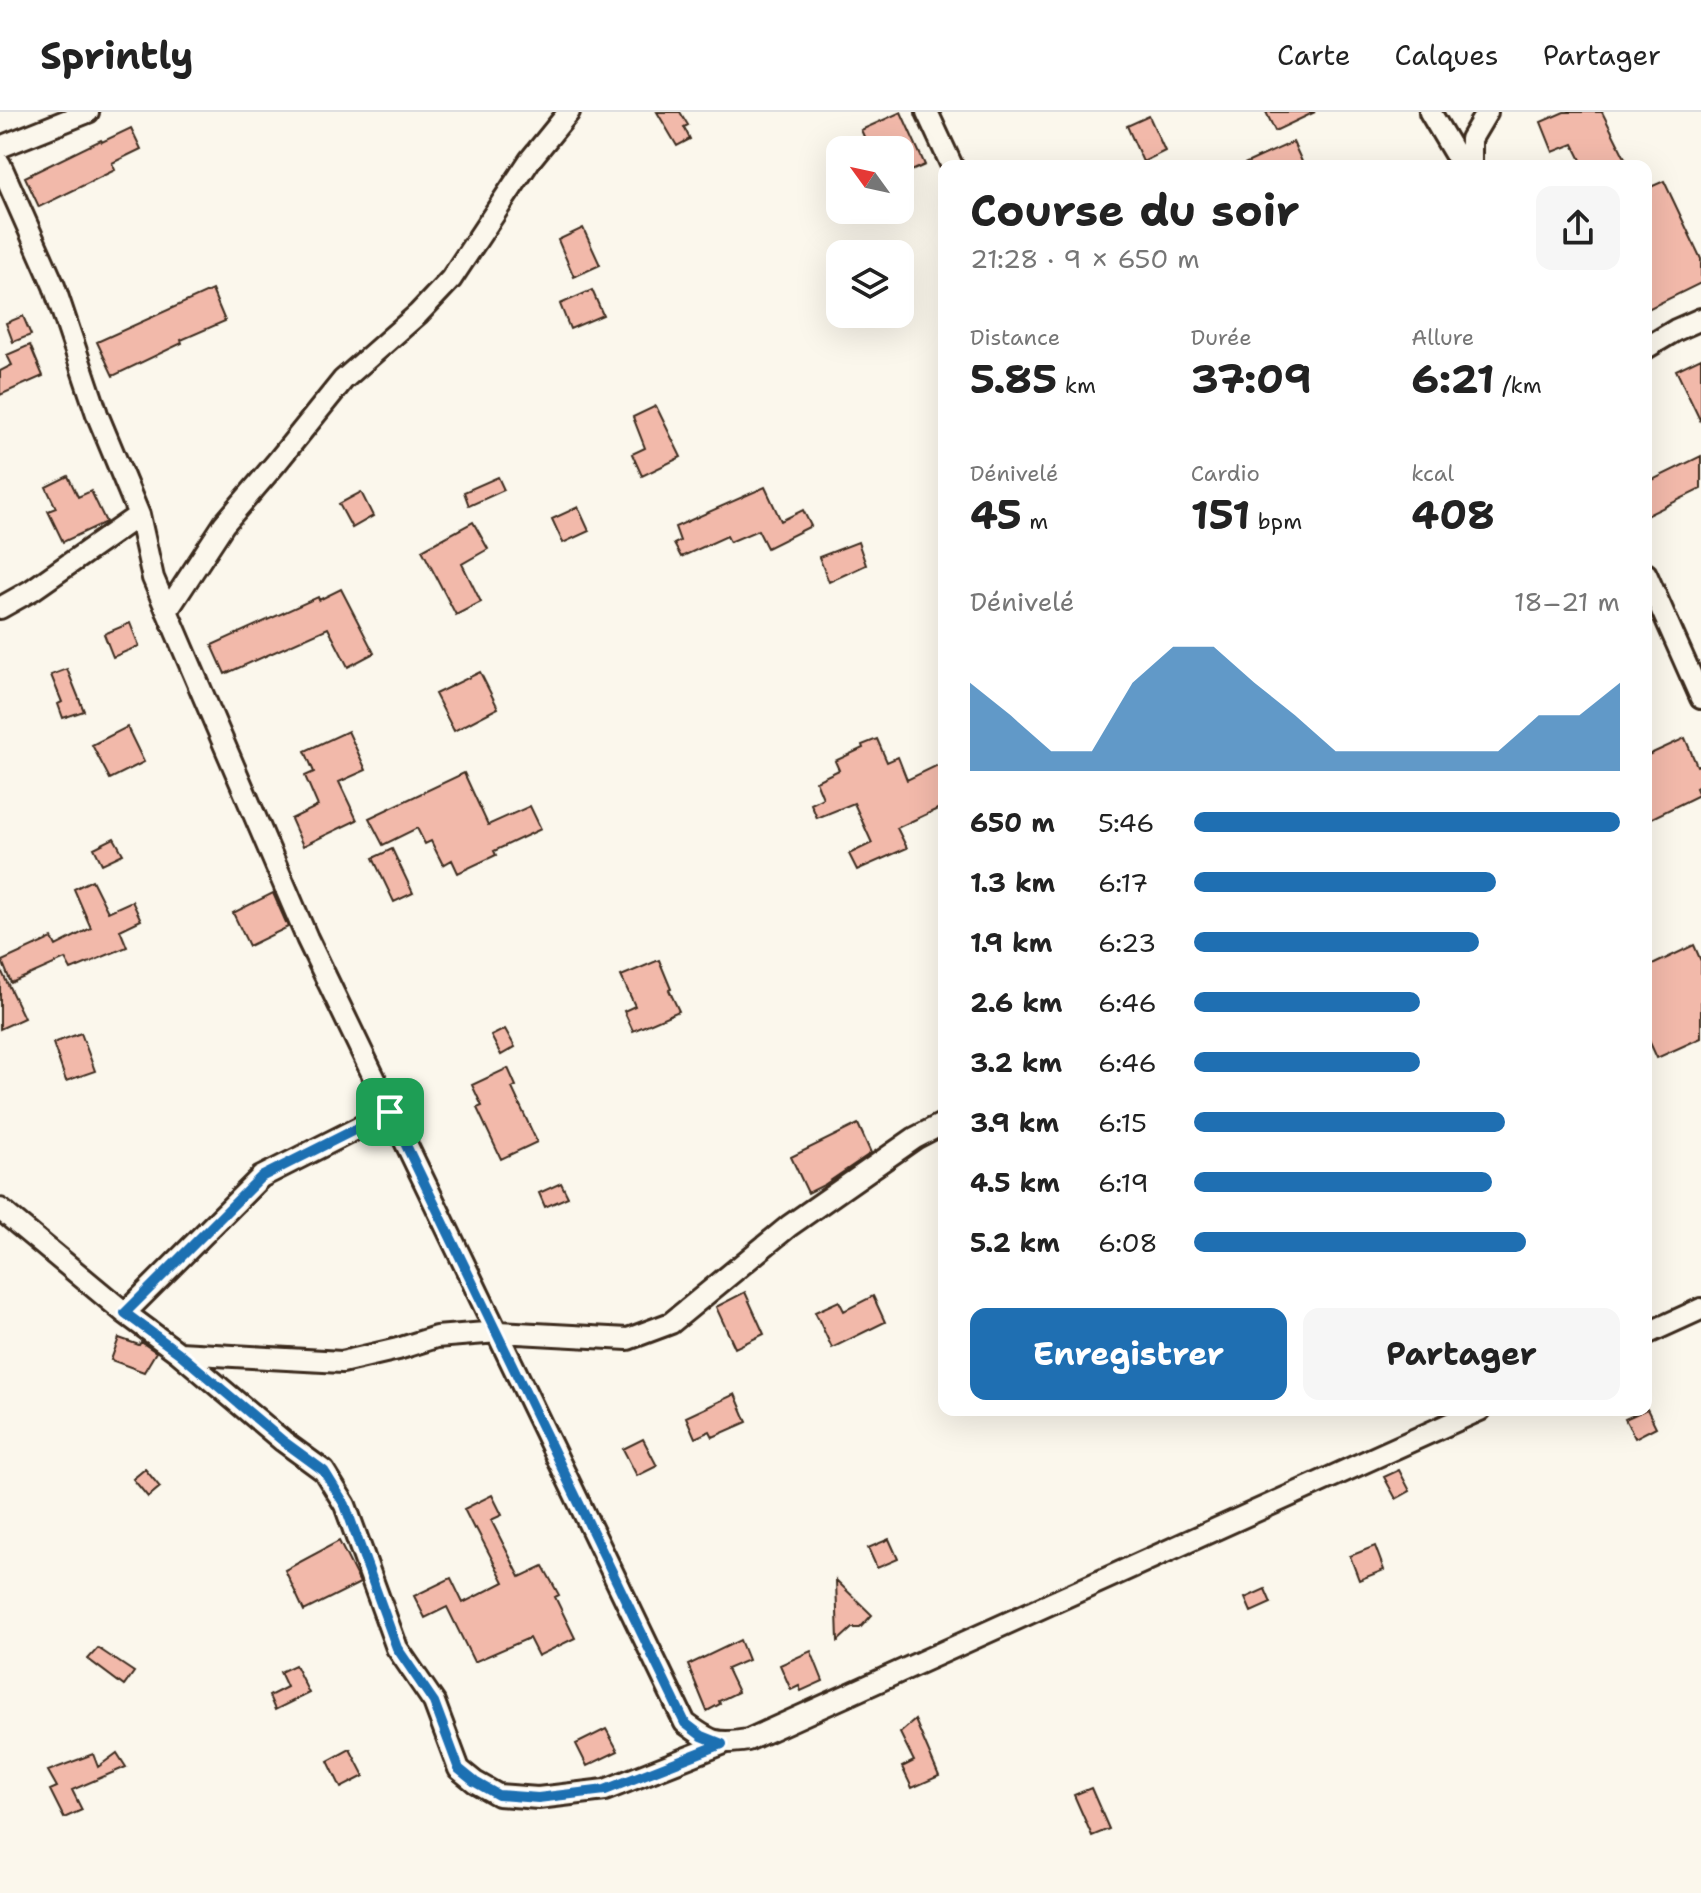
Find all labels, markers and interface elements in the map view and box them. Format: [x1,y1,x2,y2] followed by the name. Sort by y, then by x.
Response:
[40,30,194,81] text: Sprintly
[1277,36,1350,74] text: Carte
[1394,36,1499,74] text: Calques
[1543,36,1661,74] text: Partager
[826,136,914,224] north arrow
[826,136,914,328] map controls
[970,181,1300,240] text: Course du soir
[1536,186,1620,270] button: share
[826,240,914,328] button: layers
[970,241,1200,276] text: 21:28 · 9 × 650 m
[970,323,1060,352] text: Distance
[1191,323,1252,352] text: Durée
[1411,323,1474,352] text: Allure
[970,352,1057,406] text: 5.85
[1191,352,1312,406] text: 37:09
[1411,352,1495,406] text: 6:21
[1057,371,1096,400] text: km
[1495,371,1542,400] text: /km
[970,459,1058,488] text: Dénivelé
[1191,459,1260,488] text: Cardio
[1411,459,1454,488] text: kcal
[970,488,1022,542] text: 45
[1191,488,1250,542] text: 151
[1411,488,1495,542] text: 408
[1022,507,1048,536] text: m
[1250,507,1302,536] text: bpm
[970,584,1075,619] text: Dénivelé
[1514,584,1620,619] text: 18–21 m
[970,805,1055,840] text: 650 m
[1098,805,1154,840] text: 5:46
[970,865,1055,900] text: 1.3 km
[1098,865,1148,900] text: 6:17
[970,925,1052,960] text: 1.9 km
[1098,925,1156,960] text: 6:23
[970,985,1063,1020] text: 2.6 km
[1098,985,1157,1020] text: 6:46
[970,1045,1062,1080] text: 3.2 km
[1098,1045,1157,1080] text: 6:46
[356,1078,424,1146] pin
[368,1090,412,1134] icon: arrive
[970,1105,1059,1140] text: 3.9 km
[1098,1105,1147,1140] text: 6:15
[970,1165,1060,1200] text: 4.5 km
[1098,1165,1149,1200] text: 6:19
[970,1225,1060,1260] text: 5.2 km
[1098,1225,1158,1260] text: 6:08
[970,1308,1287,1400] button: Enregistrer
[1303,1308,1620,1400] button: Partager

